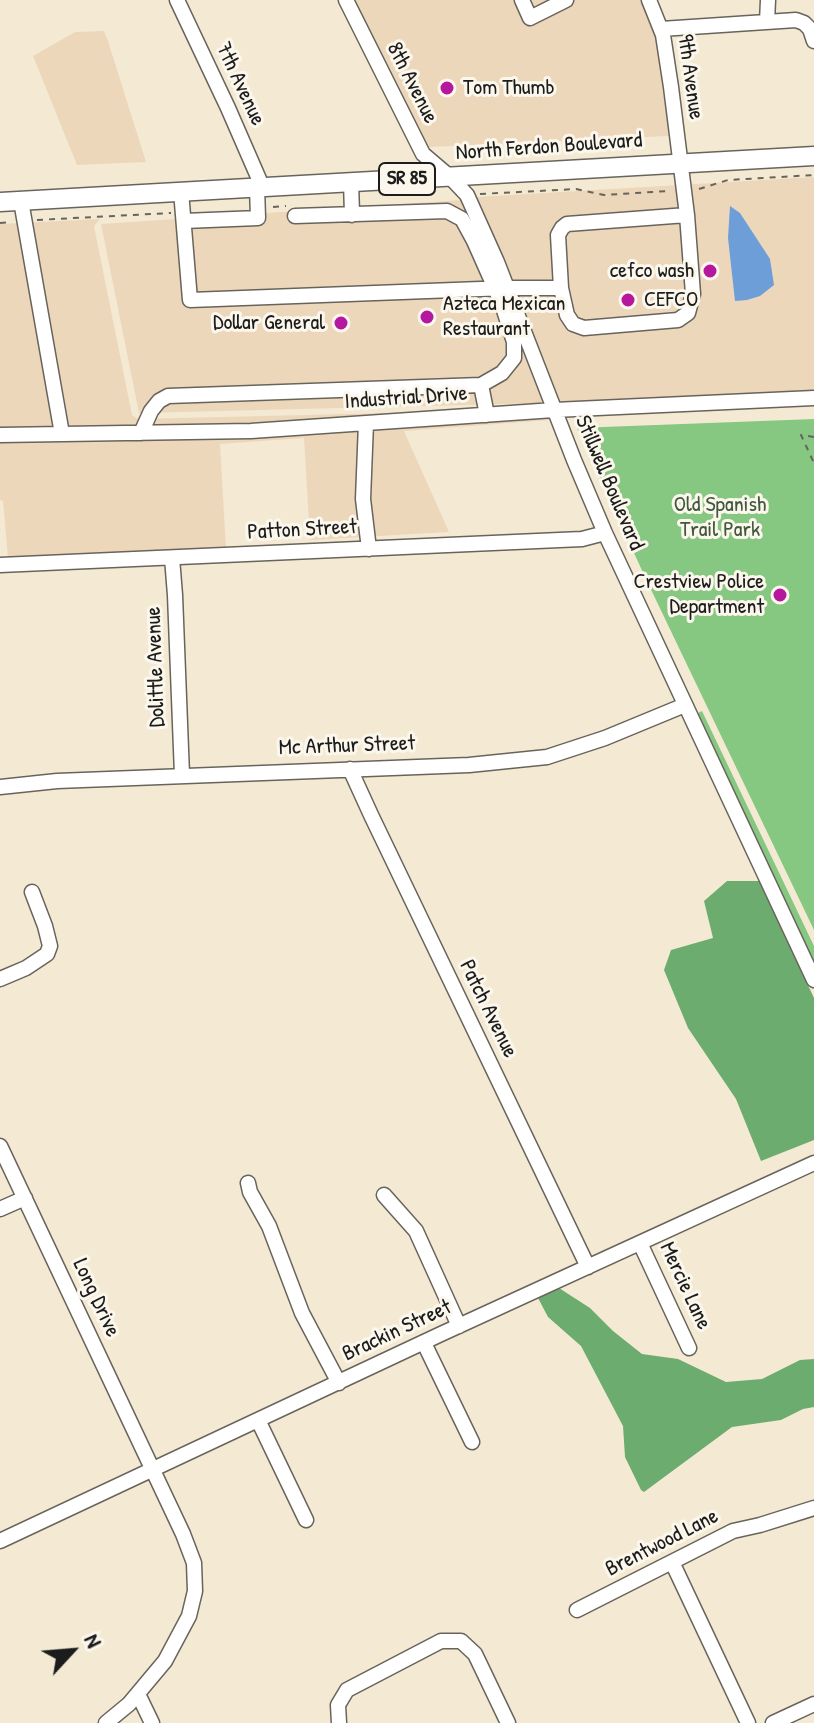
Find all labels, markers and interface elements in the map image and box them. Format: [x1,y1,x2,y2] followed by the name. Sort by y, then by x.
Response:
[671,33,709,121] street label: 9th Avenue
[209,38,271,130] street label: 7th Avenue
[380,38,444,128] street label: 8th Avenue
[463,75,555,101] place label: Tom Thumb
[438,79,456,97] marker: Tom Thumb
[455,127,643,167] street label: North Ferdon Boulevard
[379,163,435,195] road number: SR 85
[610,258,694,284] place label: cefco wash
[701,262,719,280] marker: cefco wash
[644,287,698,313] place label: CEFCO
[443,291,565,342] place label: Azteca Mexican Restaurant
[619,291,637,309] marker: CEFCO
[418,308,436,326] marker: Azteca Mexican Restaurant
[213,310,325,336] place label: Dollar General
[332,314,350,332] marker: Dollar General
[344,381,468,415] street label: Industrial Drive
[569,412,649,554] street label: Stillwell Boulevard
[674,492,766,544] park label: Old Spanish Trail Park
[247,514,357,546] street label: Patton Street
[633,569,764,620] place label: Crestview Police Department
[771,586,789,604] marker: Crestview Police Department
[141,606,171,728] street label: Dolittle Avenue
[278,730,416,762] street label: Mc Arthur Street
[453,956,523,1062] street label: Patch Avenue
[653,1238,717,1334] street label: Mercie Lane
[66,1255,126,1341] street label: Long Drive
[338,1294,456,1368] street label: Brackin Street
[601,1503,723,1583] street label: Brentwood Lane
[32,1611,112,1691] north arrow
[78,1629,110,1652] text: N

